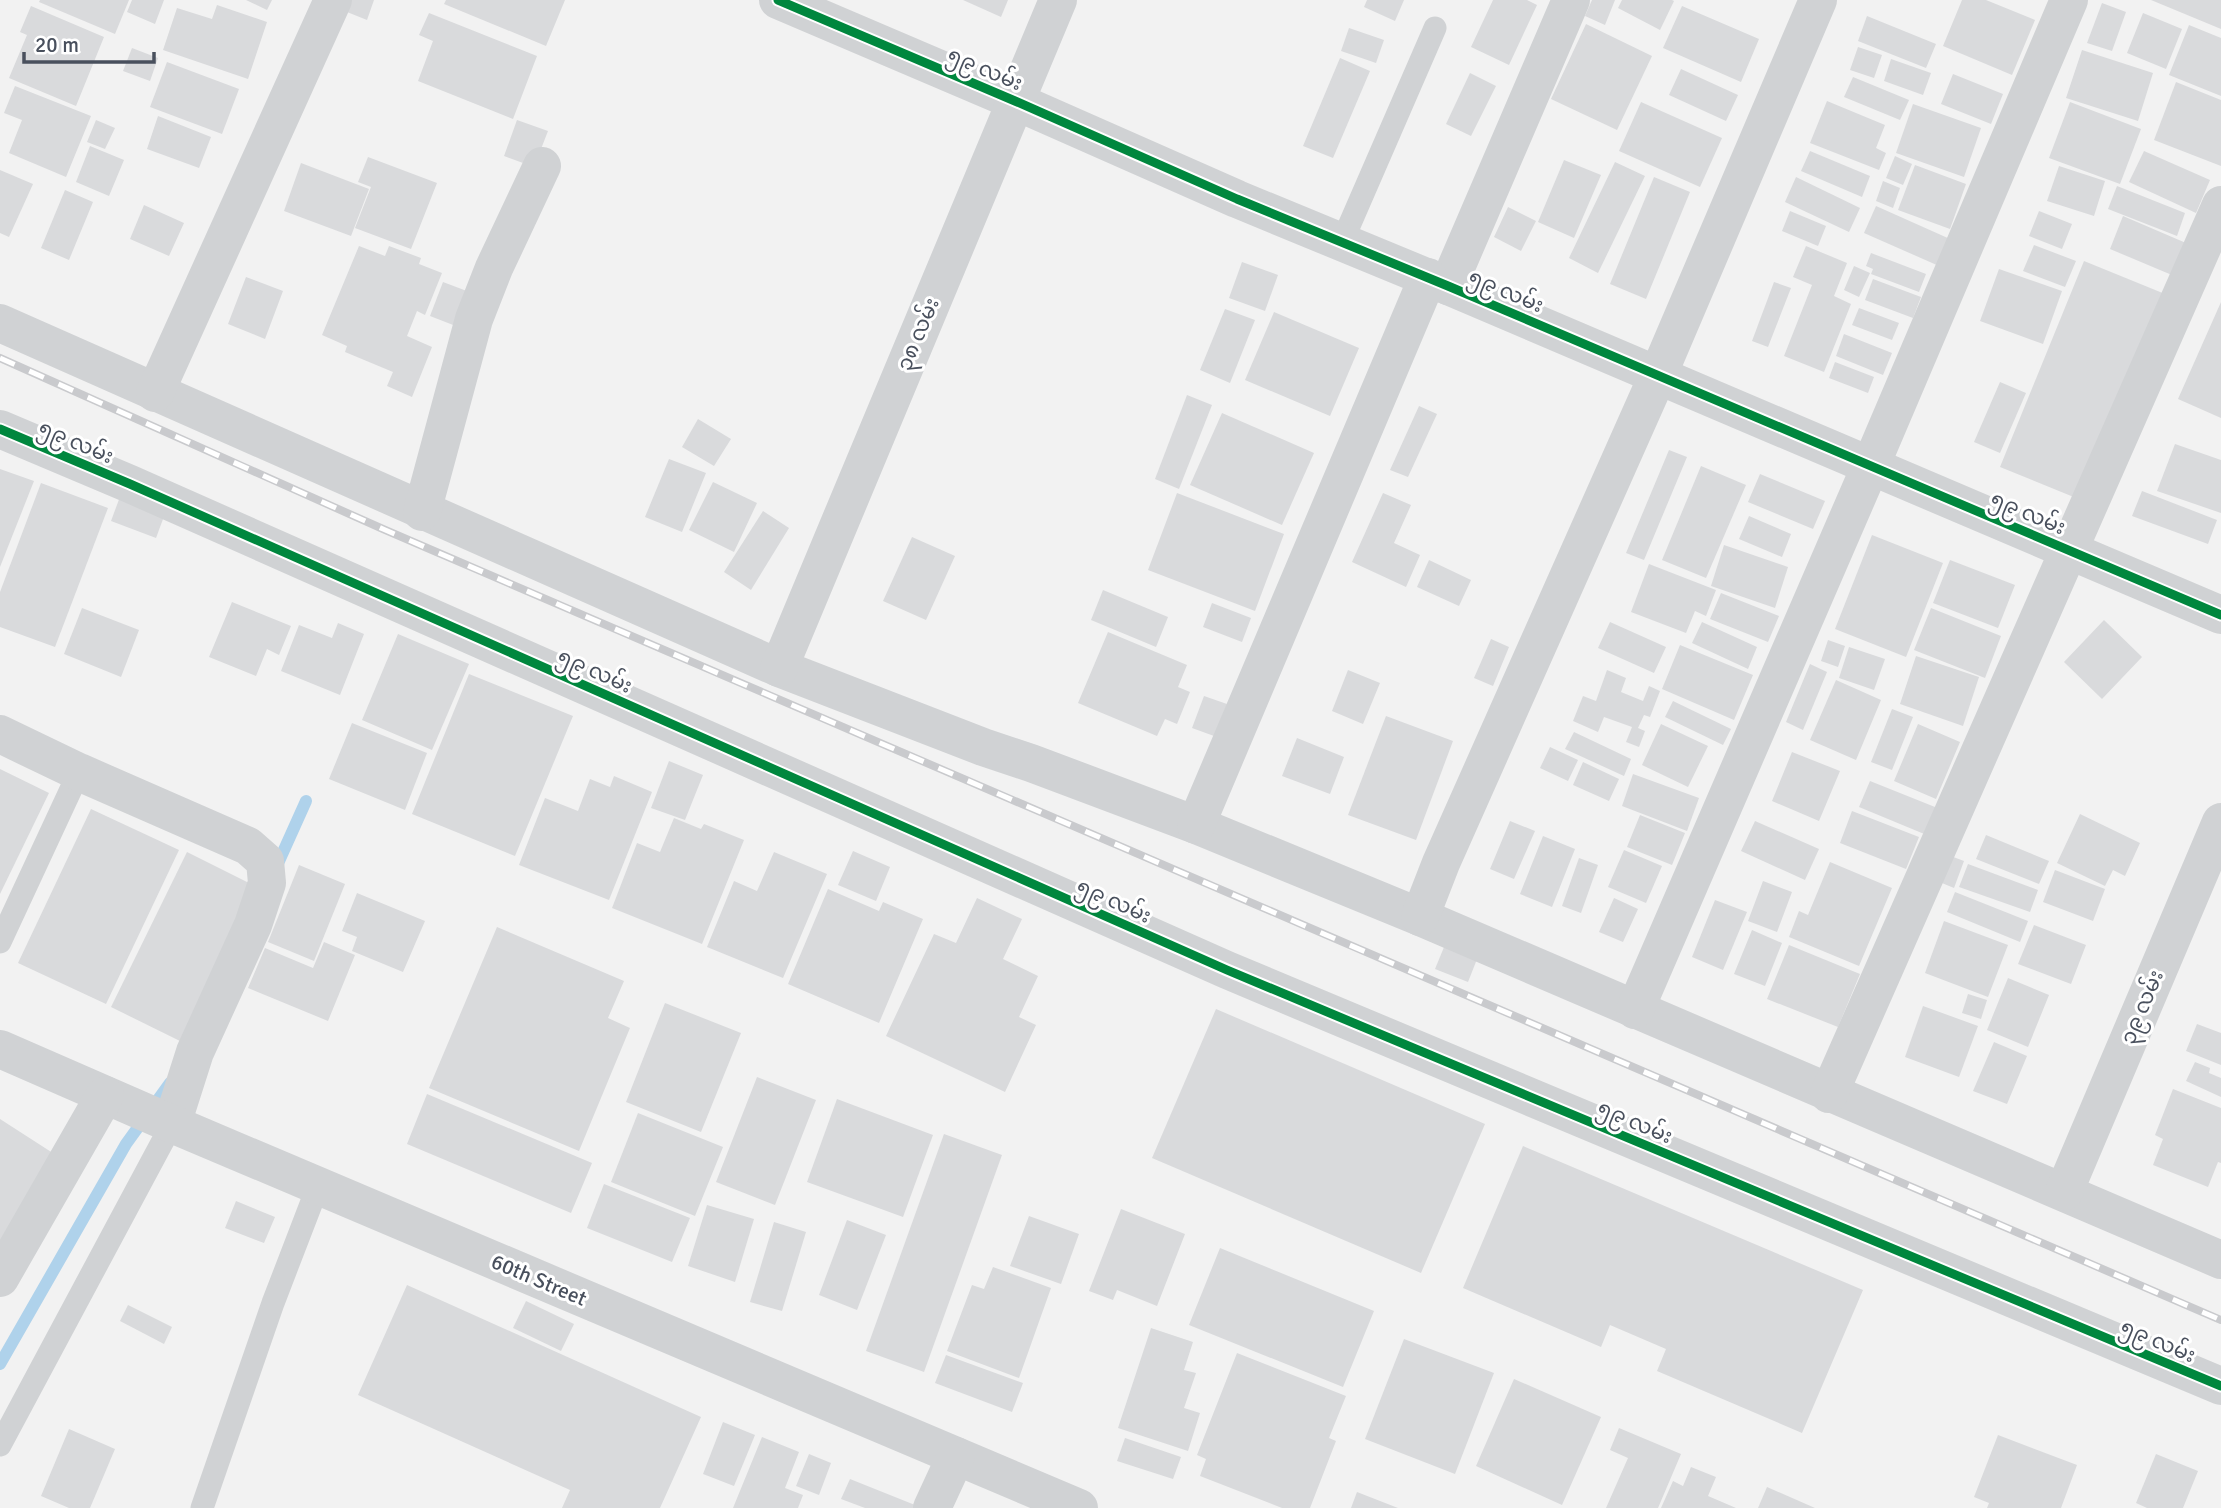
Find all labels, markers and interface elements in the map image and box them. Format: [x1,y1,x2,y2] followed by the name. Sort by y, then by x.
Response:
[24,21,154,65] scale bar
[35,32,79,58] text: 20 m
[942,39,1028,100] street label: ၅၉ လမ်း
[1463,261,1549,322] street label: ၅၉ လမ်း
[888,293,949,376] street label: ၃၈ လမ်း
[33,412,119,473] street label: ၅၉ လမ်း
[1985,483,2071,544] street label: ၅၉ လမ်း
[552,640,638,703] street label: ၅၉ လမ်း
[1071,870,1157,933] street label: ၅၉ လမ်း
[2112,965,2173,1049] street label: ၃၉ လမ်း
[1592,1092,1678,1153] street label: ၅၉ လမ်း
[488,1248,590,1312] street label: 60th Street
[2115,1311,2201,1372] street label: ၅၉ လမ်း

